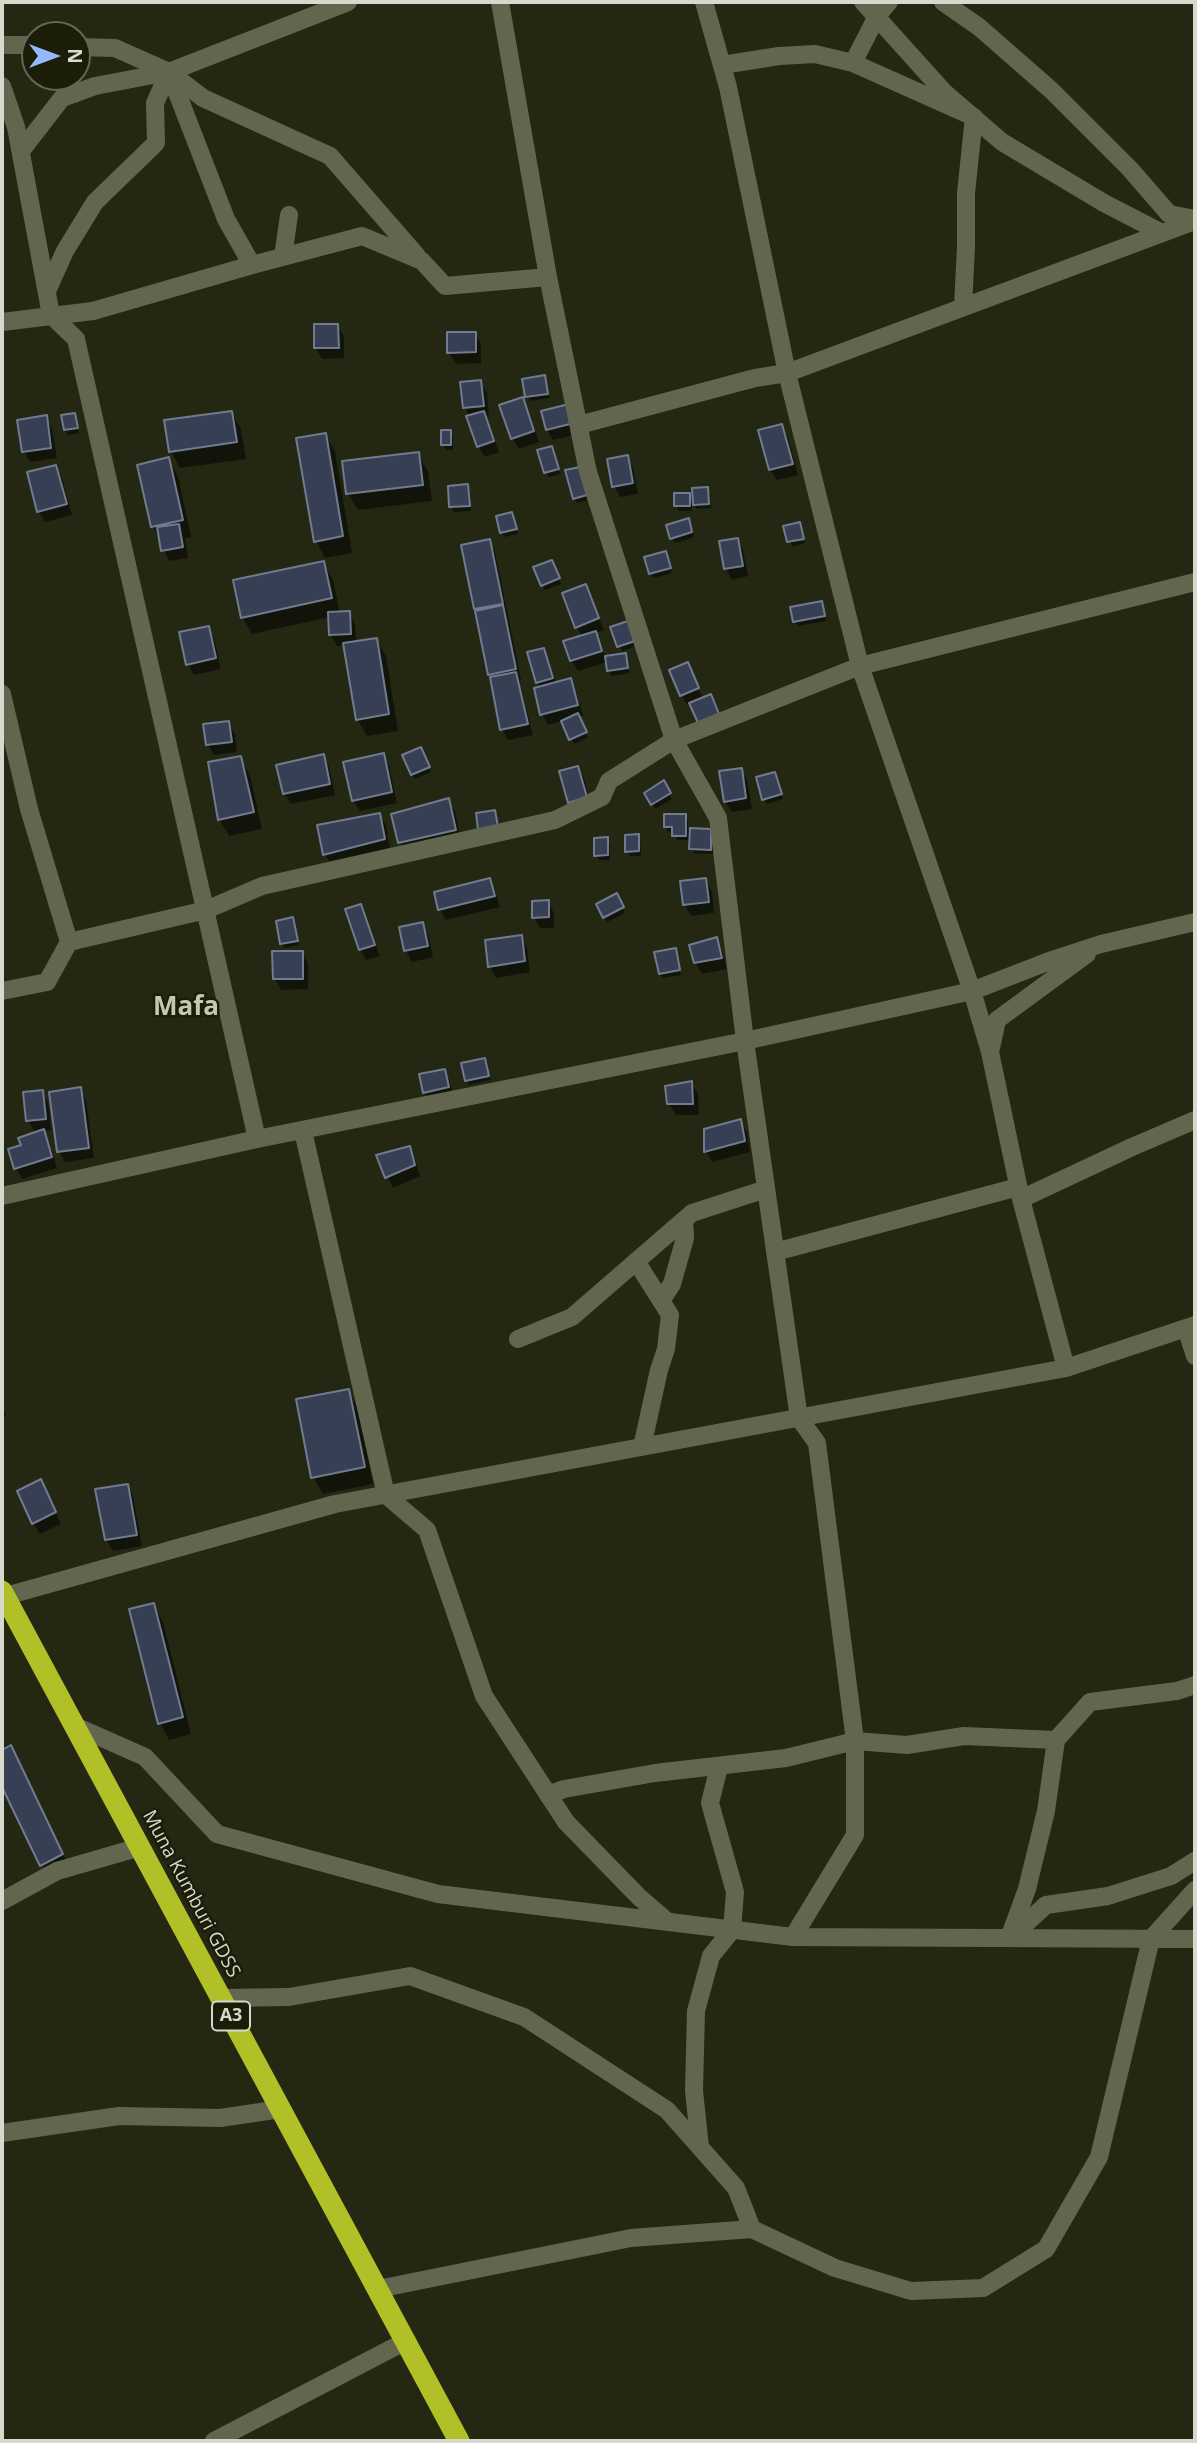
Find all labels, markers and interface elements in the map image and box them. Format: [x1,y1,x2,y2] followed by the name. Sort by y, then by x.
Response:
[21,21,91,91] north arrow
[62,48,88,64] text: N
[153,992,219,1024] district label: Mafa
[137,1807,245,1981] street label: Muna Kumburi GDSS
[212,2002,250,2030] road number: A3

